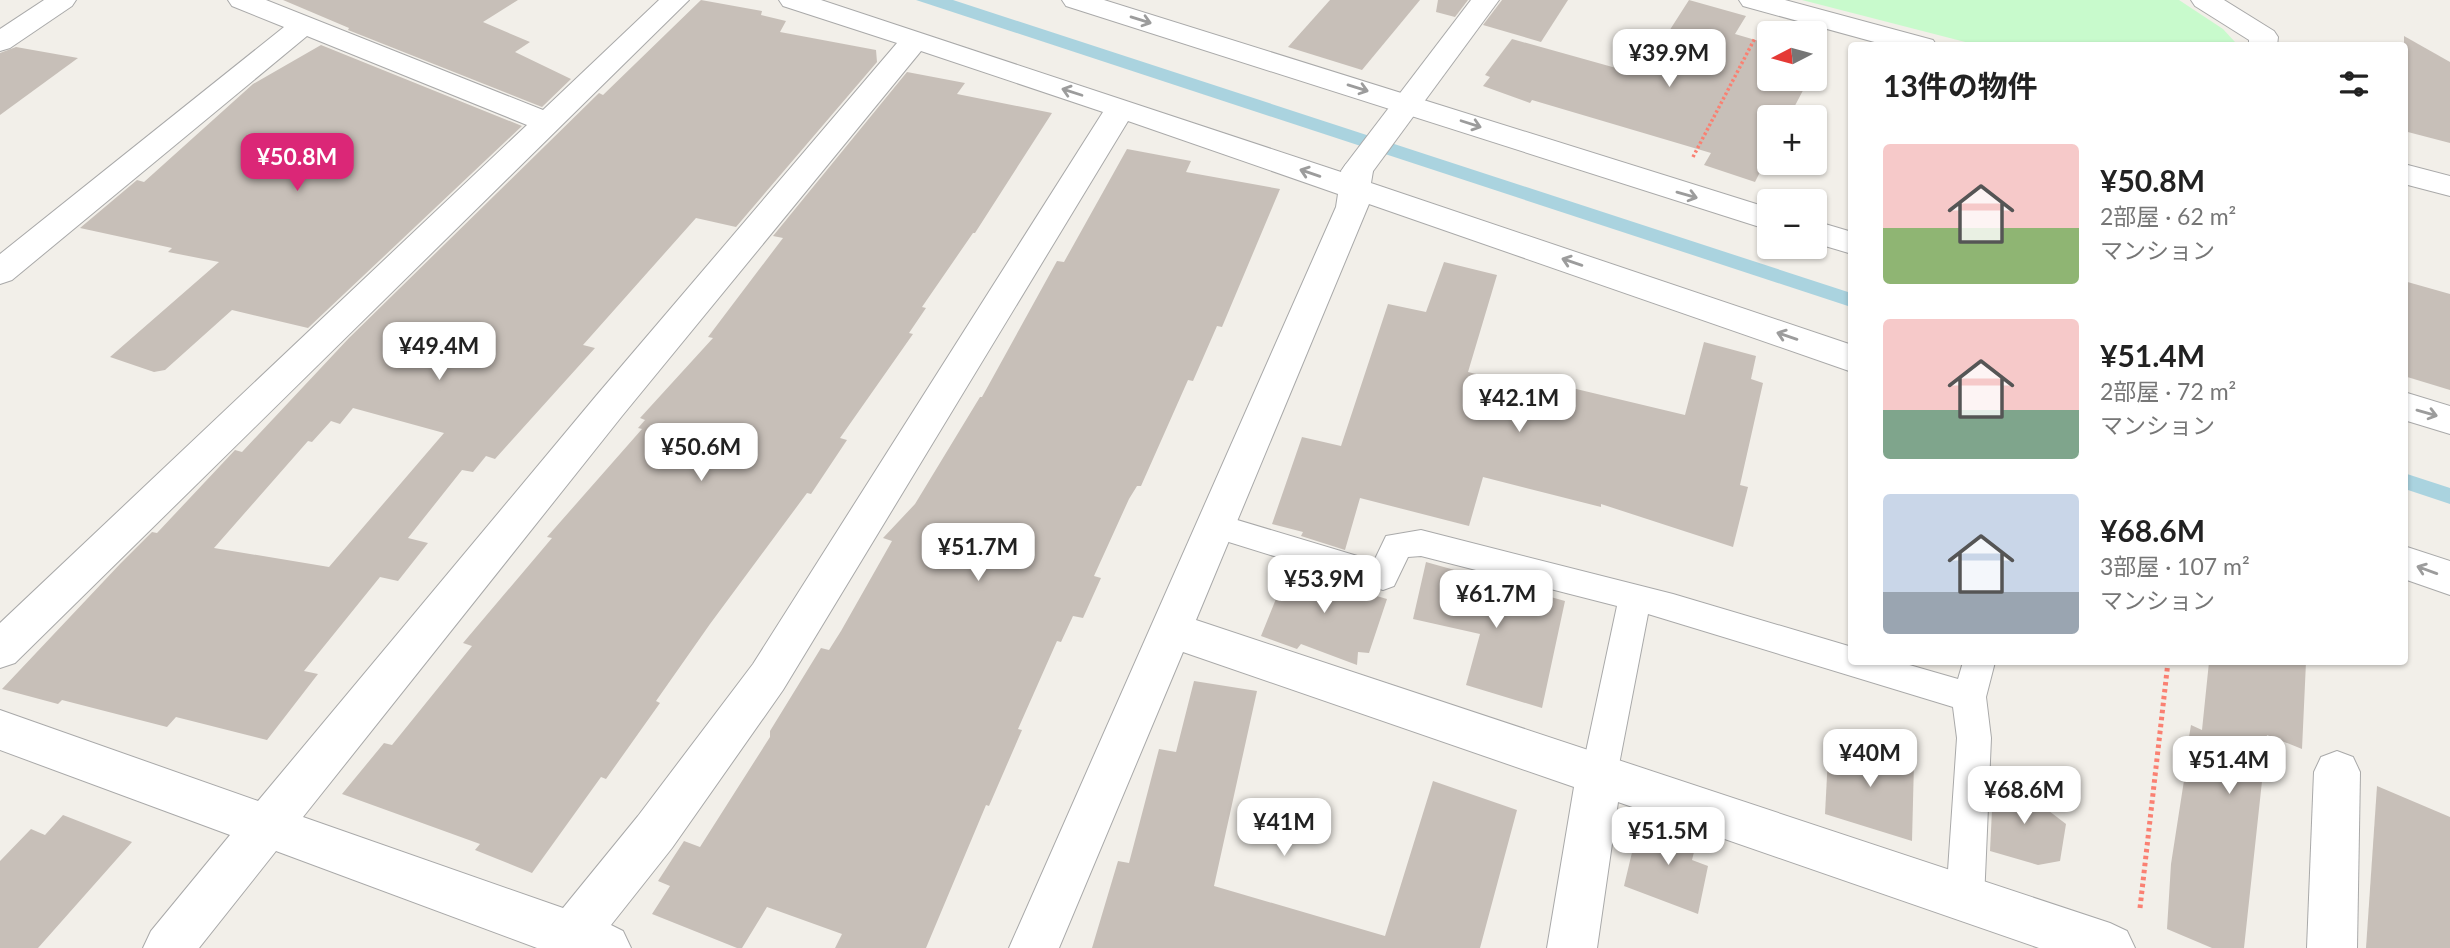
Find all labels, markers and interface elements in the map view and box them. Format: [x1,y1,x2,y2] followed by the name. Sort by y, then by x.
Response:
[1130,15,1152,28] one-way arrow
[1757,21,1827,91] north arrow
[1757,21,1827,259] map controls
[1612,29,1726,89] pin: ¥39.9M
[1629,38,1709,66] text: ¥39.9M
[2335,65,2373,103] icon: filters
[1883,67,2038,103] text: 13件の物件
[1347,83,1369,96] one-way arrow
[1061,85,1083,97] one-way arrow
[1757,105,1827,175] button: +
[1459,119,1481,132] one-way arrow
[240,134,354,193] pin: ¥50.8M
[257,142,337,170] text: ¥50.8M
[2100,162,2205,198] text: ¥50.8M
[1300,166,1322,178] one-way arrow
[1939,172,2023,256] icon: home
[1676,189,1698,202] one-way arrow
[1757,189,1827,259] button: −
[2100,202,2236,230] text: 2部屋 · 62 m²
[2100,236,2215,264] text: マンション
[1561,255,1583,268] one-way arrow
[382,322,496,382] pin: ¥49.4M
[1777,329,1799,341] one-way arrow
[399,331,479,359] text: ¥49.4M
[2100,337,2205,373] text: ¥51.4M
[1939,347,2023,431] icon: home
[1462,374,1576,434] pin: ¥42.1M
[2100,377,2236,405] text: 2部屋 · 72 m²
[1479,383,1559,411] text: ¥42.1M
[2416,408,2438,421] one-way arrow
[2100,411,2215,439] text: マンション
[644,424,758,483] pin: ¥50.6M
[661,432,741,460] text: ¥50.6M
[2100,512,2205,548] text: ¥68.6M
[1939,522,2023,606] icon: home
[921,524,1035,583] pin: ¥51.7M
[938,532,1018,560] text: ¥51.7M
[2100,552,2250,580] text: 3部屋 · 107 m²
[1267,556,1381,615] pin: ¥53.9M
[2417,563,2439,575] one-way arrow
[1284,564,1364,592] text: ¥53.9M
[1439,570,1553,630] pin: ¥61.7M
[1456,579,1536,607] text: ¥61.7M
[2100,586,2215,614] text: マンション
[1829,730,1911,789] pin: ¥40M
[2172,736,2286,796] pin: ¥51.4M
[1839,738,1901,766] text: ¥40M
[2189,745,2269,773] text: ¥51.4M
[1967,766,2081,826] pin: ¥68.6M
[1984,775,2064,803] text: ¥68.6M
[1243,798,1325,858] pin: ¥41M
[1253,807,1315,835] text: ¥41M
[1611,808,1725,867] pin: ¥51.5M
[1628,816,1708,844] text: ¥51.5M

